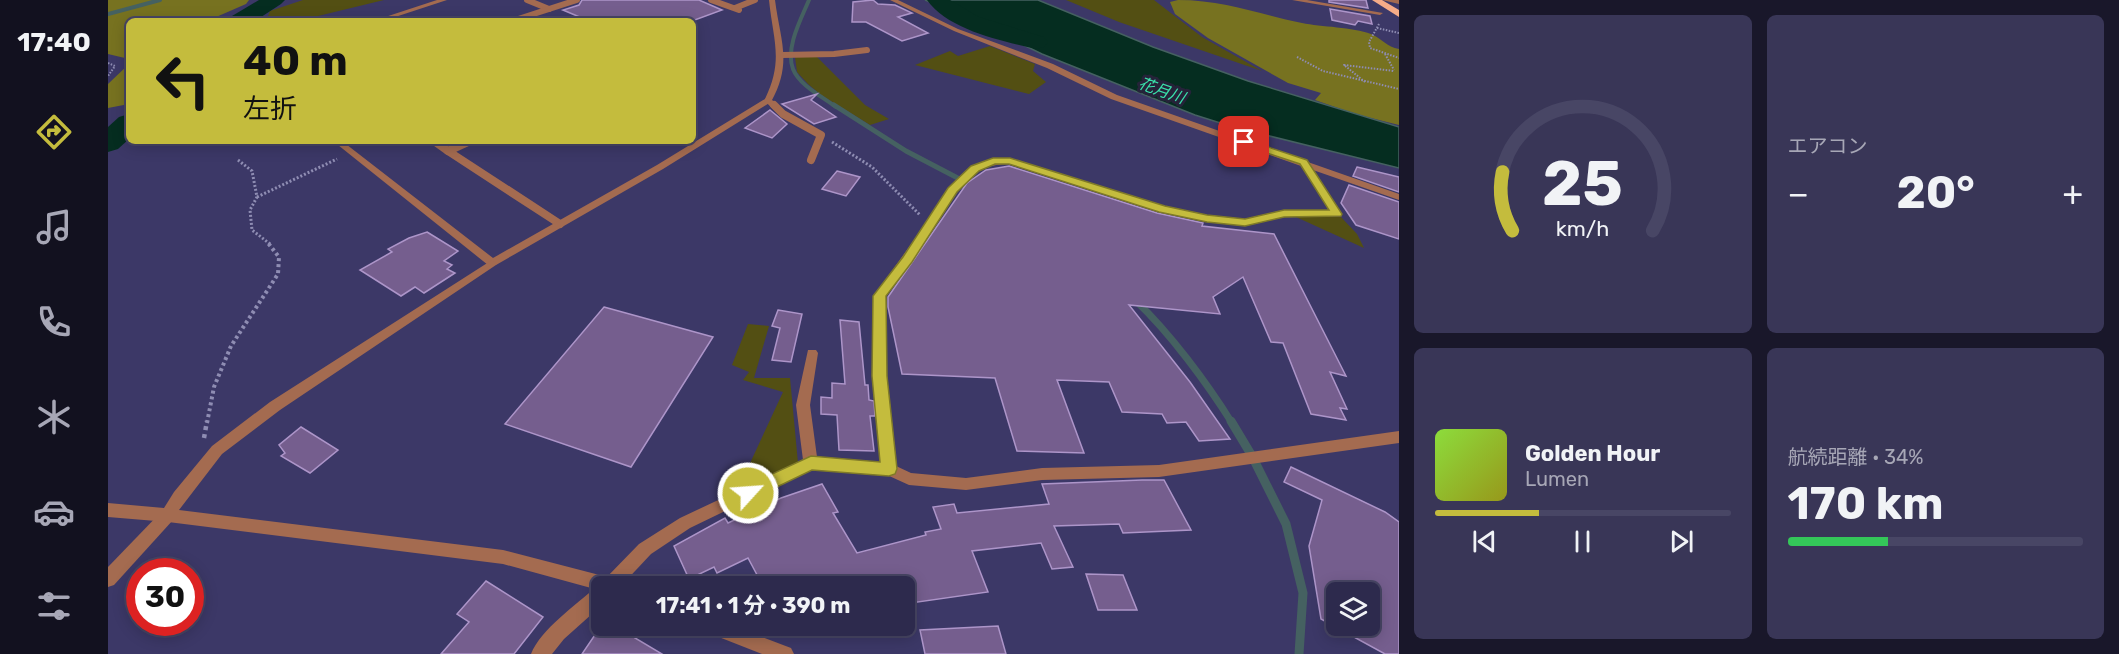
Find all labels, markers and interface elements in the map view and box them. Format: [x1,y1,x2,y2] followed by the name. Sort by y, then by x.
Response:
[17,26,91,58] text: 17:40
[243,36,348,86] text: 40 m
[144,42,222,120] icon: left
[1136,73,1190,108] water label: 花月川
[243,93,297,125] text: 左折
[33,111,75,153] icon: directions
[1218,116,1269,167] pin
[1227,125,1260,158] icon: arrive
[1788,134,1868,158] text: エアコン
[1542,147,1623,221] text: 25
[1897,166,1975,219] text: 20°
[1788,174,1809,213] text: −
[2062,174,2083,213] text: +
[33,206,75,248] icon: music
[1556,216,1610,241] text: km/h
[33,301,75,343] icon: phone
[33,396,75,438] icon: climate
[1525,440,1660,467] text: Golden Hour
[1788,445,1924,469] text: 航続距離 · 34%
[716,461,780,525] position arrow
[1525,467,1589,491] text: Lumen
[1788,477,1943,530] text: 170 km
[33,491,75,533] icon: car
[1468,525,1501,558] icon: previous
[1566,525,1599,558] icon: pause
[1665,525,1698,558] icon: next
[126,558,204,636] speed limit sign: 30
[1326,582,1380,636] map controls
[1326,582,1380,636] button: layers
[33,585,75,627] icon: filters
[656,592,850,619] text: 17:41 · 1 分 · 390 m

